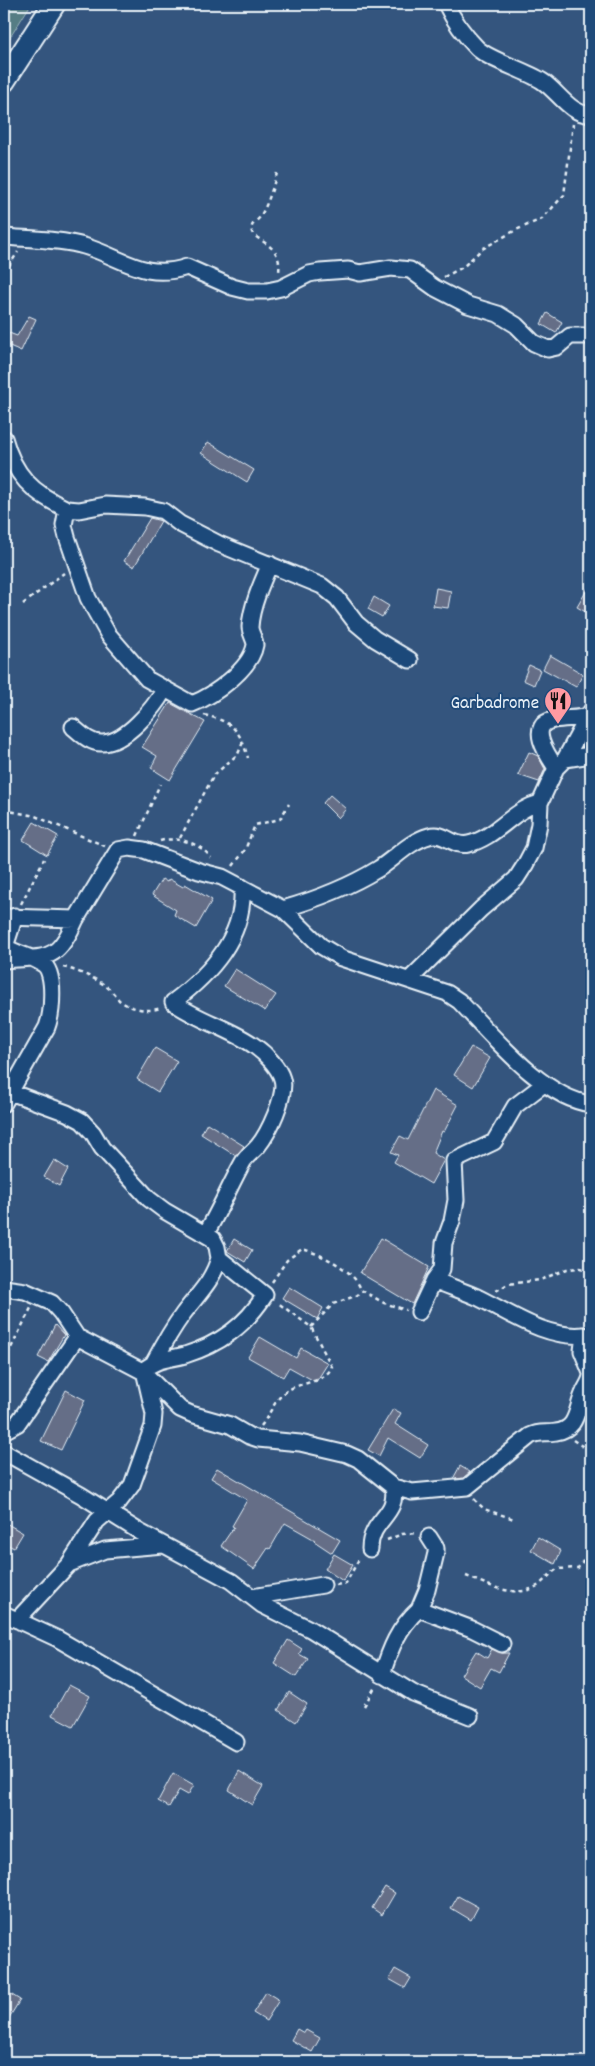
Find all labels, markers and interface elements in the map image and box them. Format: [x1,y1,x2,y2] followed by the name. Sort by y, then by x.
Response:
[543,686,573,725] restaurant icon: Garbadrome
[450,691,539,718] place label: Garbadrome

